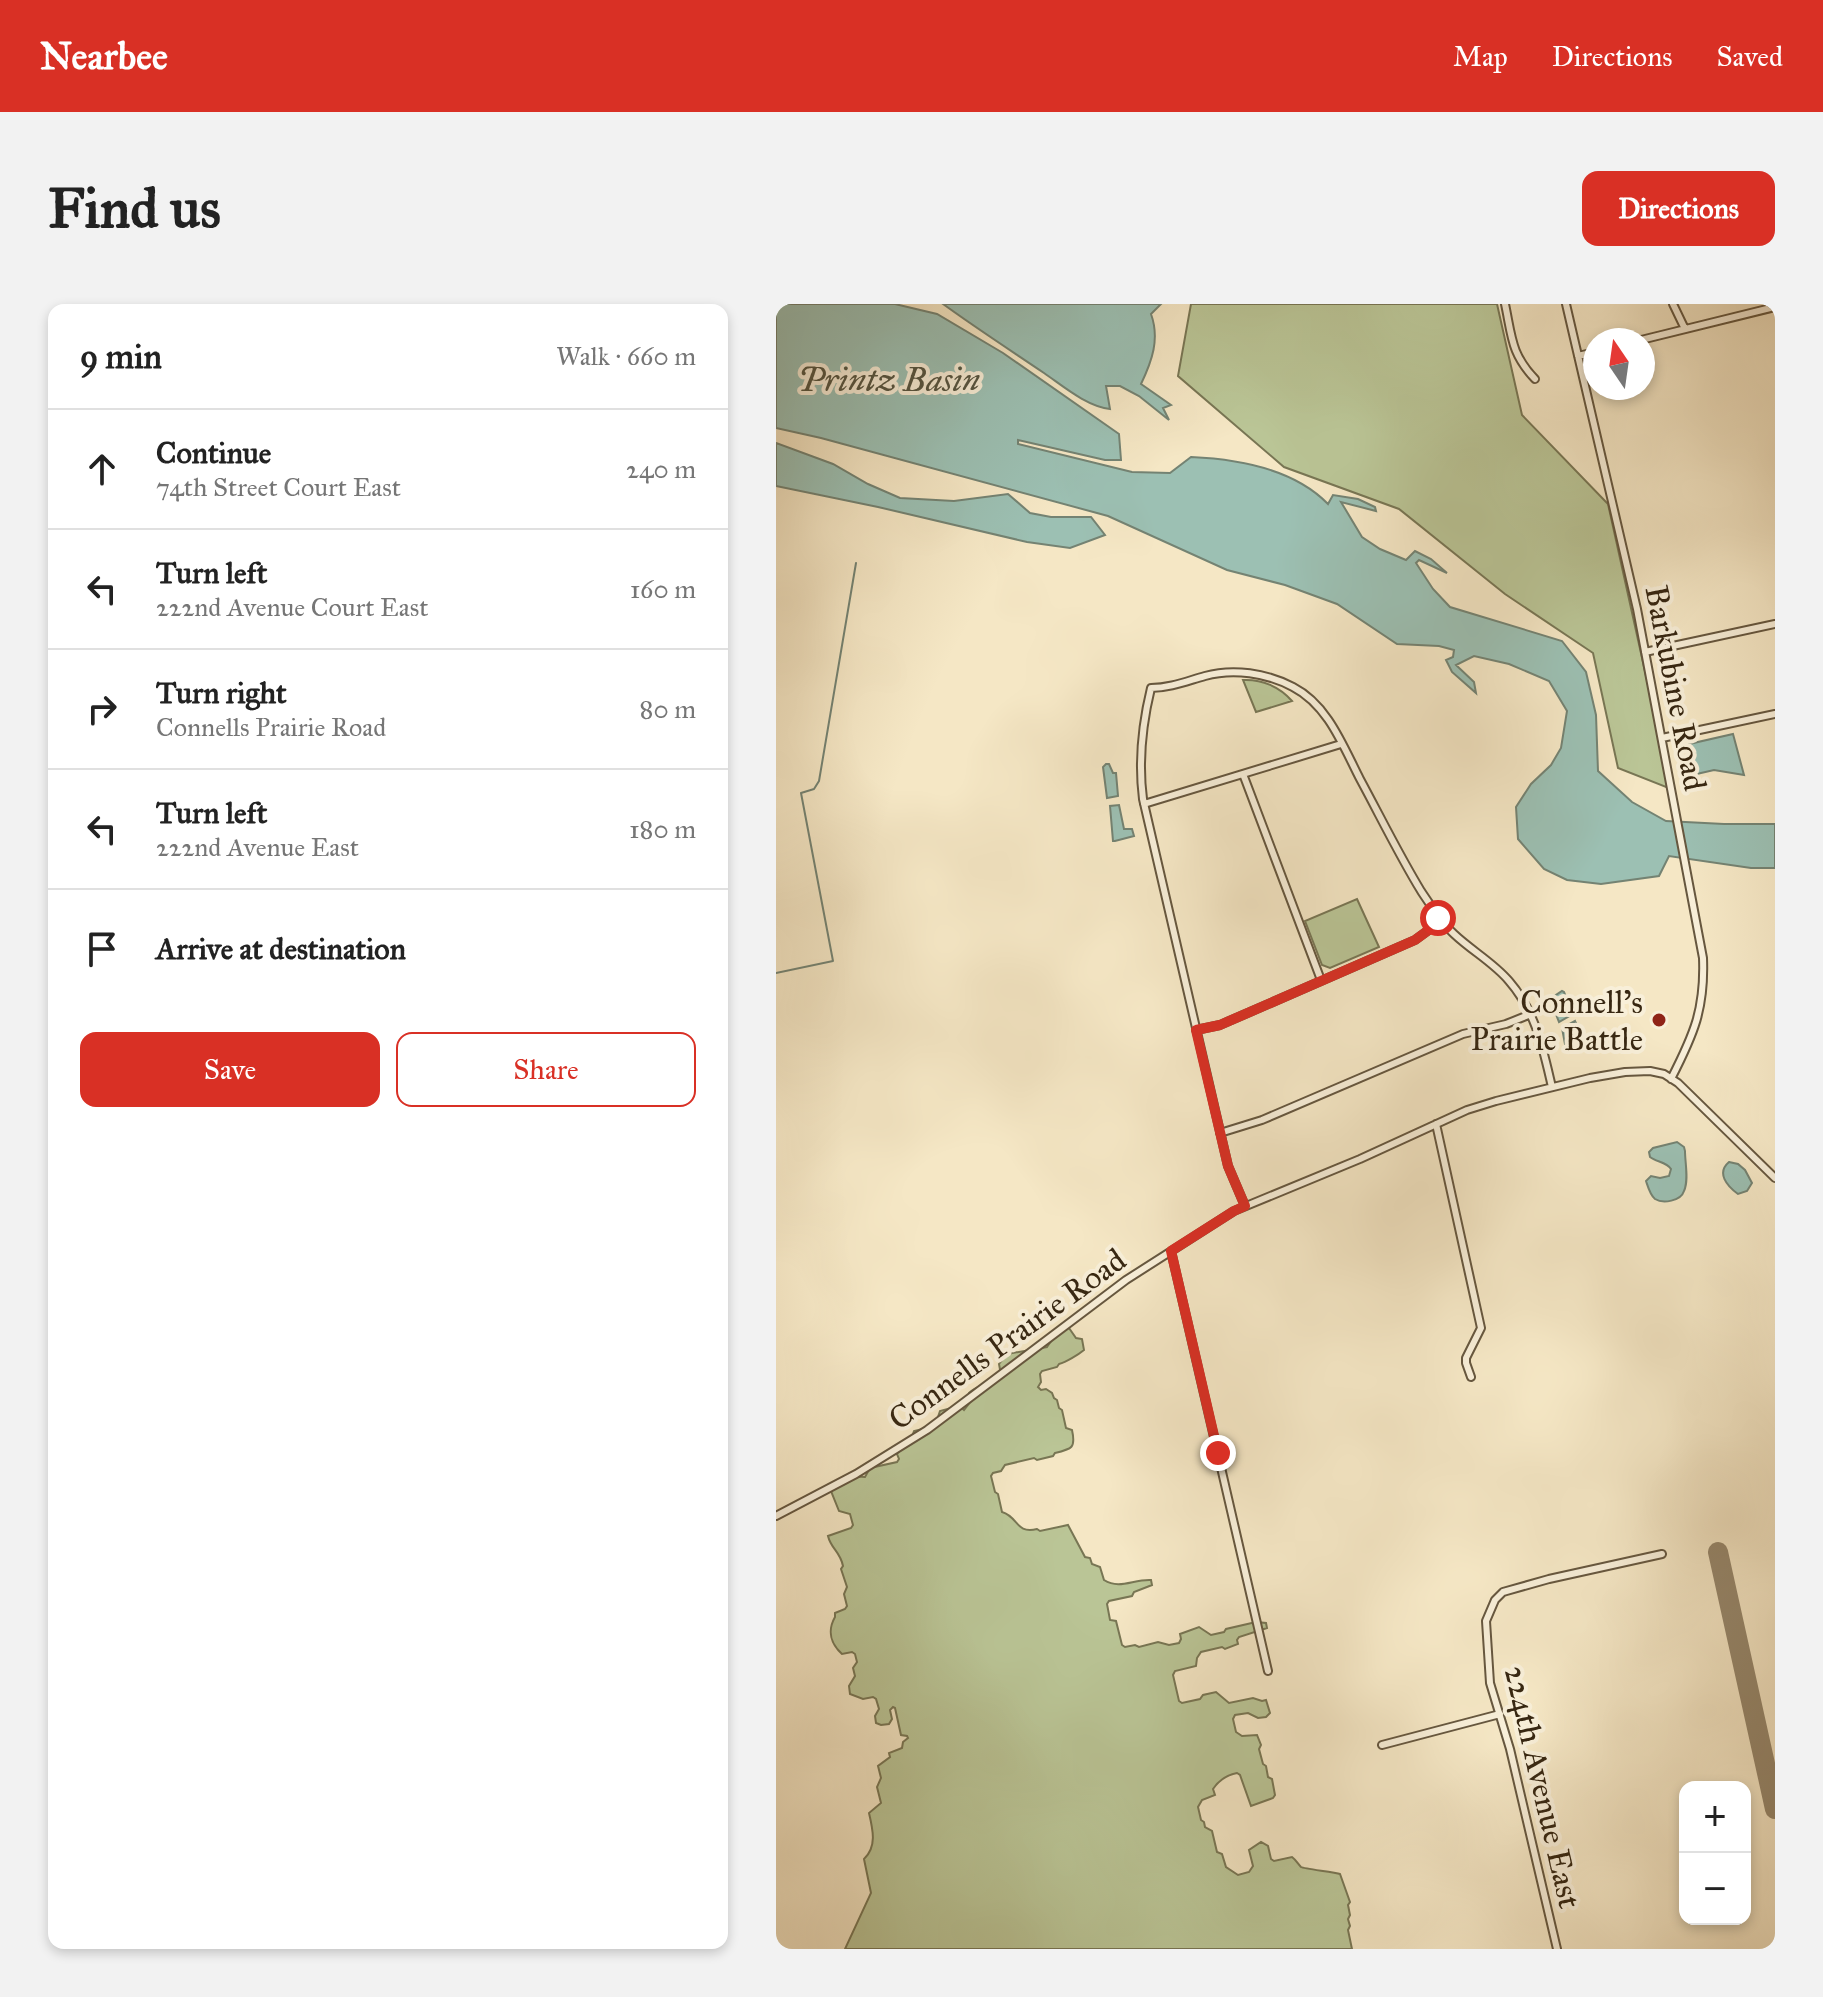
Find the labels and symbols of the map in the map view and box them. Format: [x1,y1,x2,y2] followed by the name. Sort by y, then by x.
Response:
[1583,328,1655,400] north arrow
[798,359,980,400] water label: Printz Basin
[1636,582,1715,794] street label: Barkubine Road
[1420,900,1456,936] route start
[1470,983,1643,1059] place label: Connell's Prairie Battle
[1650,1011,1668,1029] marker: Connell's Prairie Battle
[881,1240,1133,1439] street label: Connells Prairie Road
[1200,1435,1236,1471] route end
[1496,1662,1589,1912] street label: 224th Avenue East

